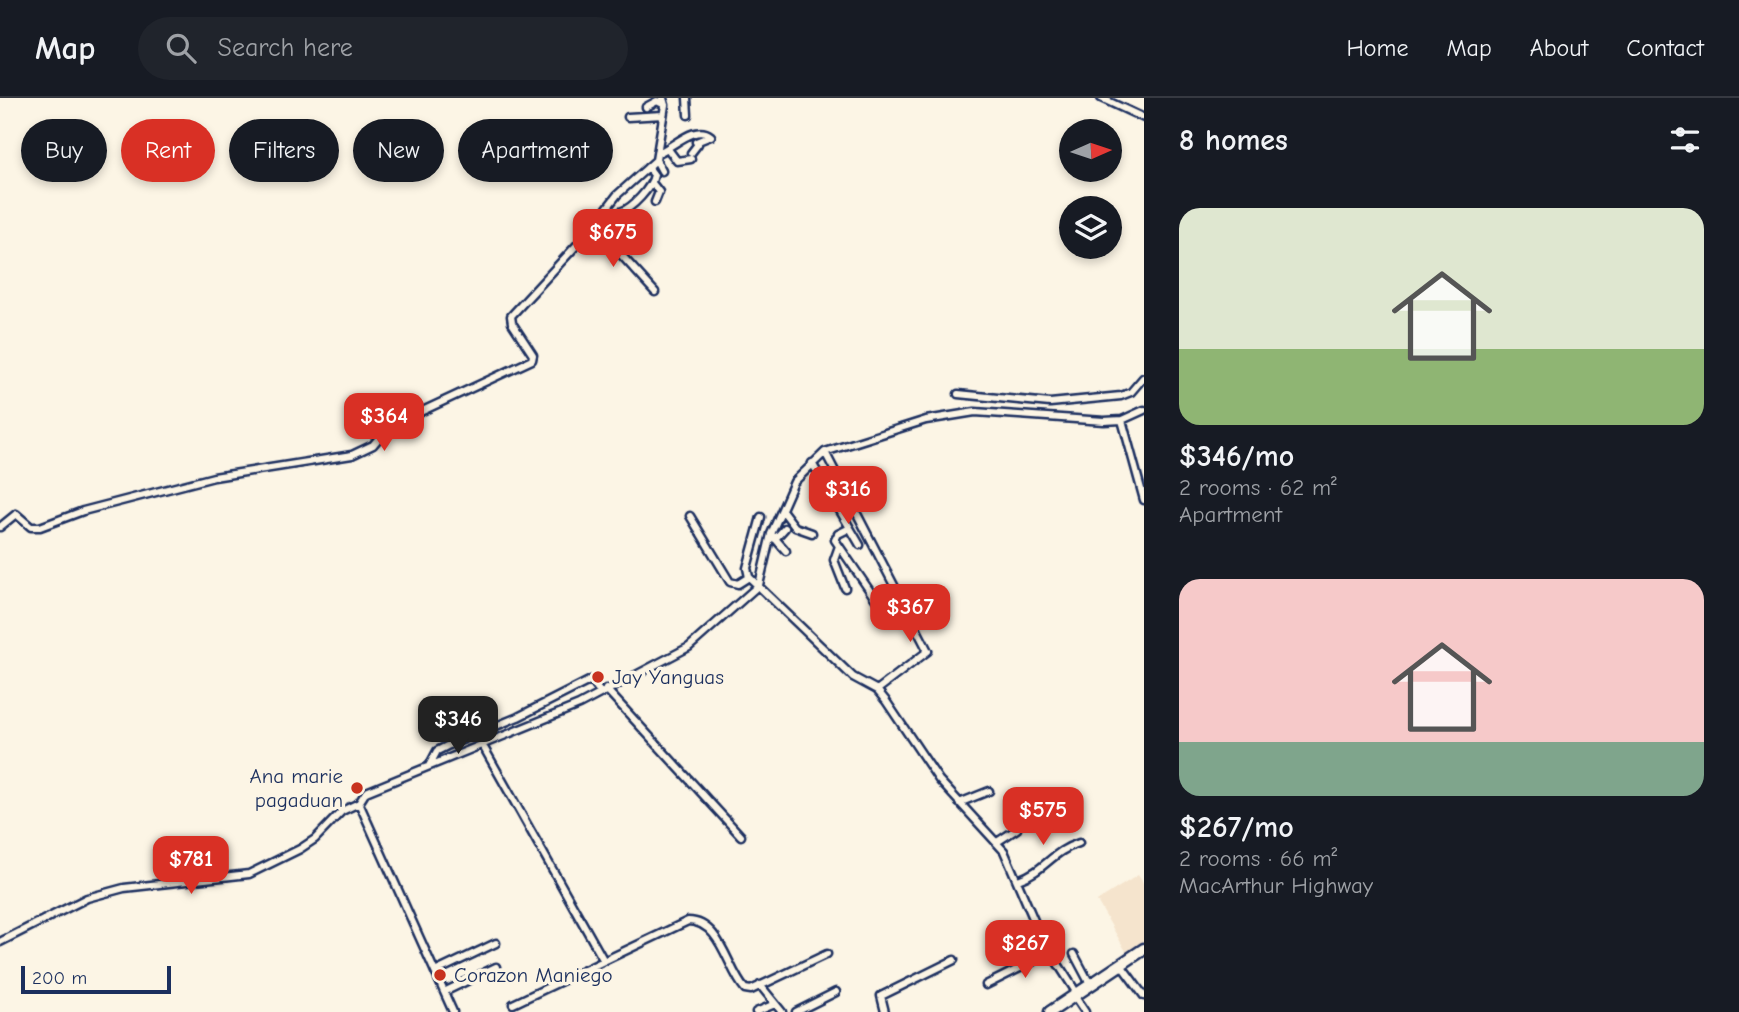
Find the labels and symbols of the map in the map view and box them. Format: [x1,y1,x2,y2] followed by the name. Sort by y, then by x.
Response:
[1059,119,1122,182] north arrow
[572,209,654,269] pin: $675
[343,394,425,453] pin: $364
[807,466,889,526] pin: $316
[869,584,951,644] pin: $367
[612,665,724,689] place label: Jay Yanguas
[590,669,606,685] marker: Jay Yanguas
[417,696,499,756] pin: $346
[250,764,343,812] place label: Ana marie pagaduan
[349,780,365,796] marker: Ana marie pagaduan
[1002,788,1084,847] pin: $575
[150,836,232,896] pin: $781
[984,920,1066,980] pin: $267
[21,963,172,995] scale bar
[454,963,613,987] place label: Corazon Maniego
[432,967,448,983] marker: Corazon Maniego

